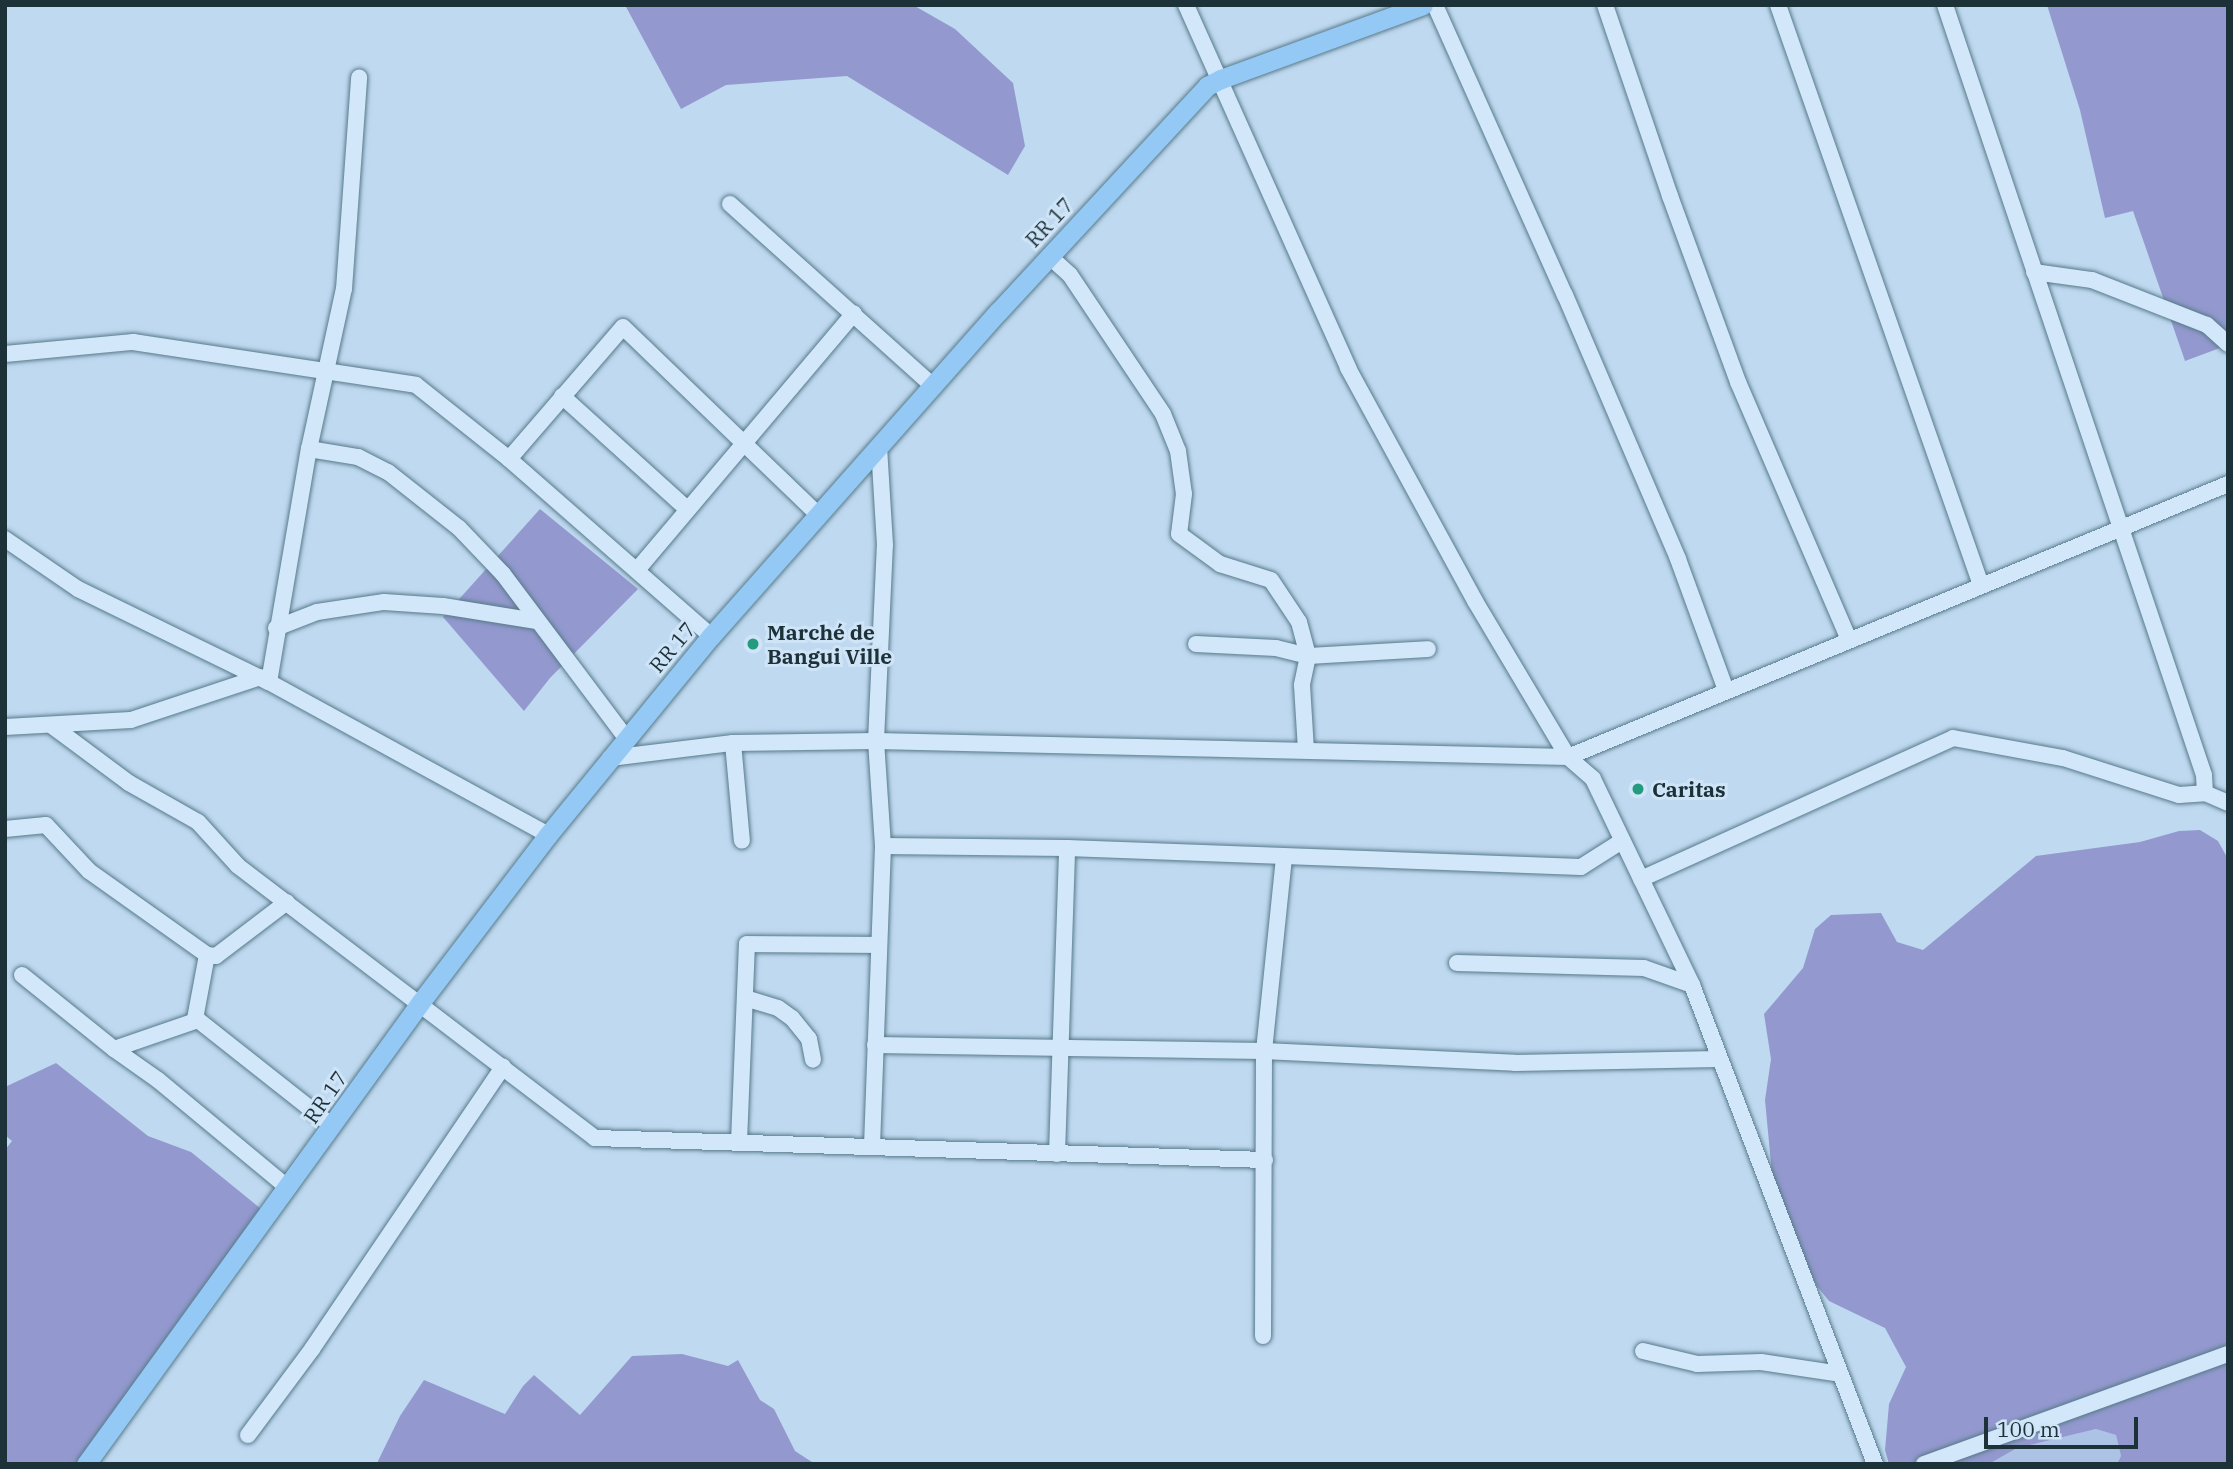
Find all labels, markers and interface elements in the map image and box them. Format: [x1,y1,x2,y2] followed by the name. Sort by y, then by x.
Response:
[1020,192,1078,252] street label: RR 17
[644,617,700,677] street label: RR 17
[767,619,892,669] place label: Marché de Bangui Ville
[745,636,761,652] marker: Marché de Bangui Ville
[1652,776,1726,802] place label: Caritas
[1630,781,1646,797] marker: Caritas
[298,1066,352,1128] street label: RR 17
[1988,1402,2142,1446] scale bar
[1997,1415,2060,1443] text: 100 m

